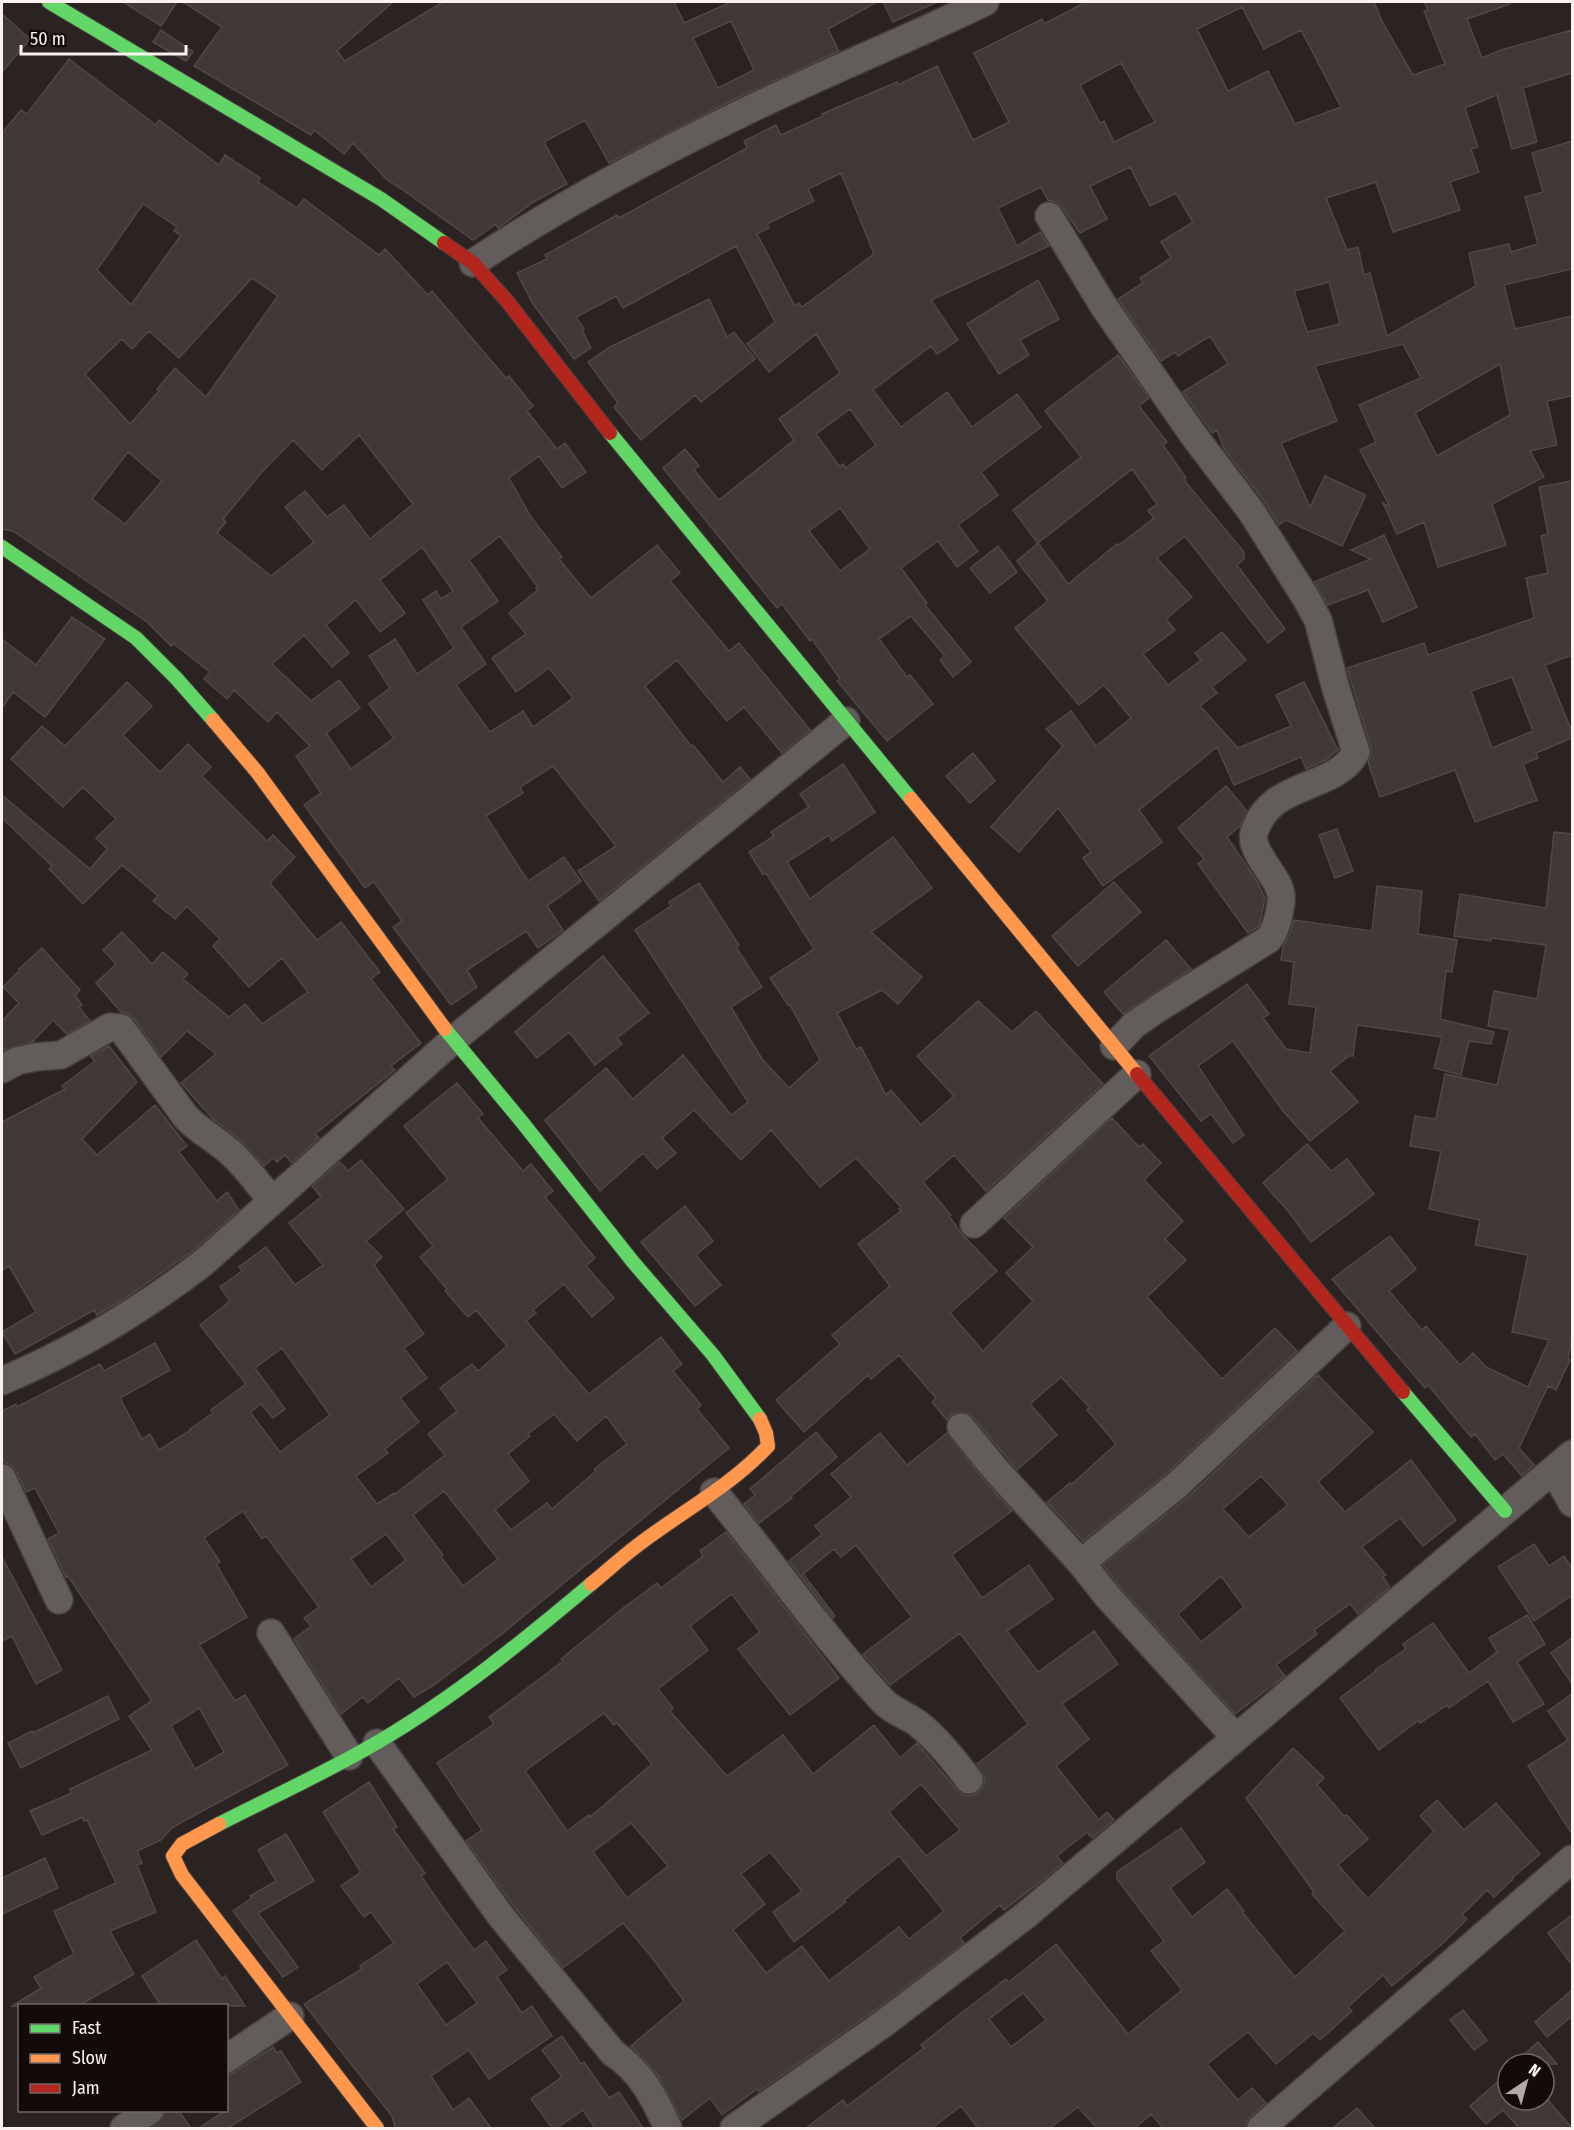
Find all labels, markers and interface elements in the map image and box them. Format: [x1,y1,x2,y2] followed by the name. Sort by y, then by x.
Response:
[21,18,186,56] scale bar
[30,28,66,50] text: 50 m
[18,2004,228,2112] legend
[72,2017,101,2039] text: Fast
[72,2047,107,2069] text: Slow
[1496,2052,1556,2112] north arrow
[1525,2060,1544,2081] text: N
[72,2077,100,2099] text: Jam

